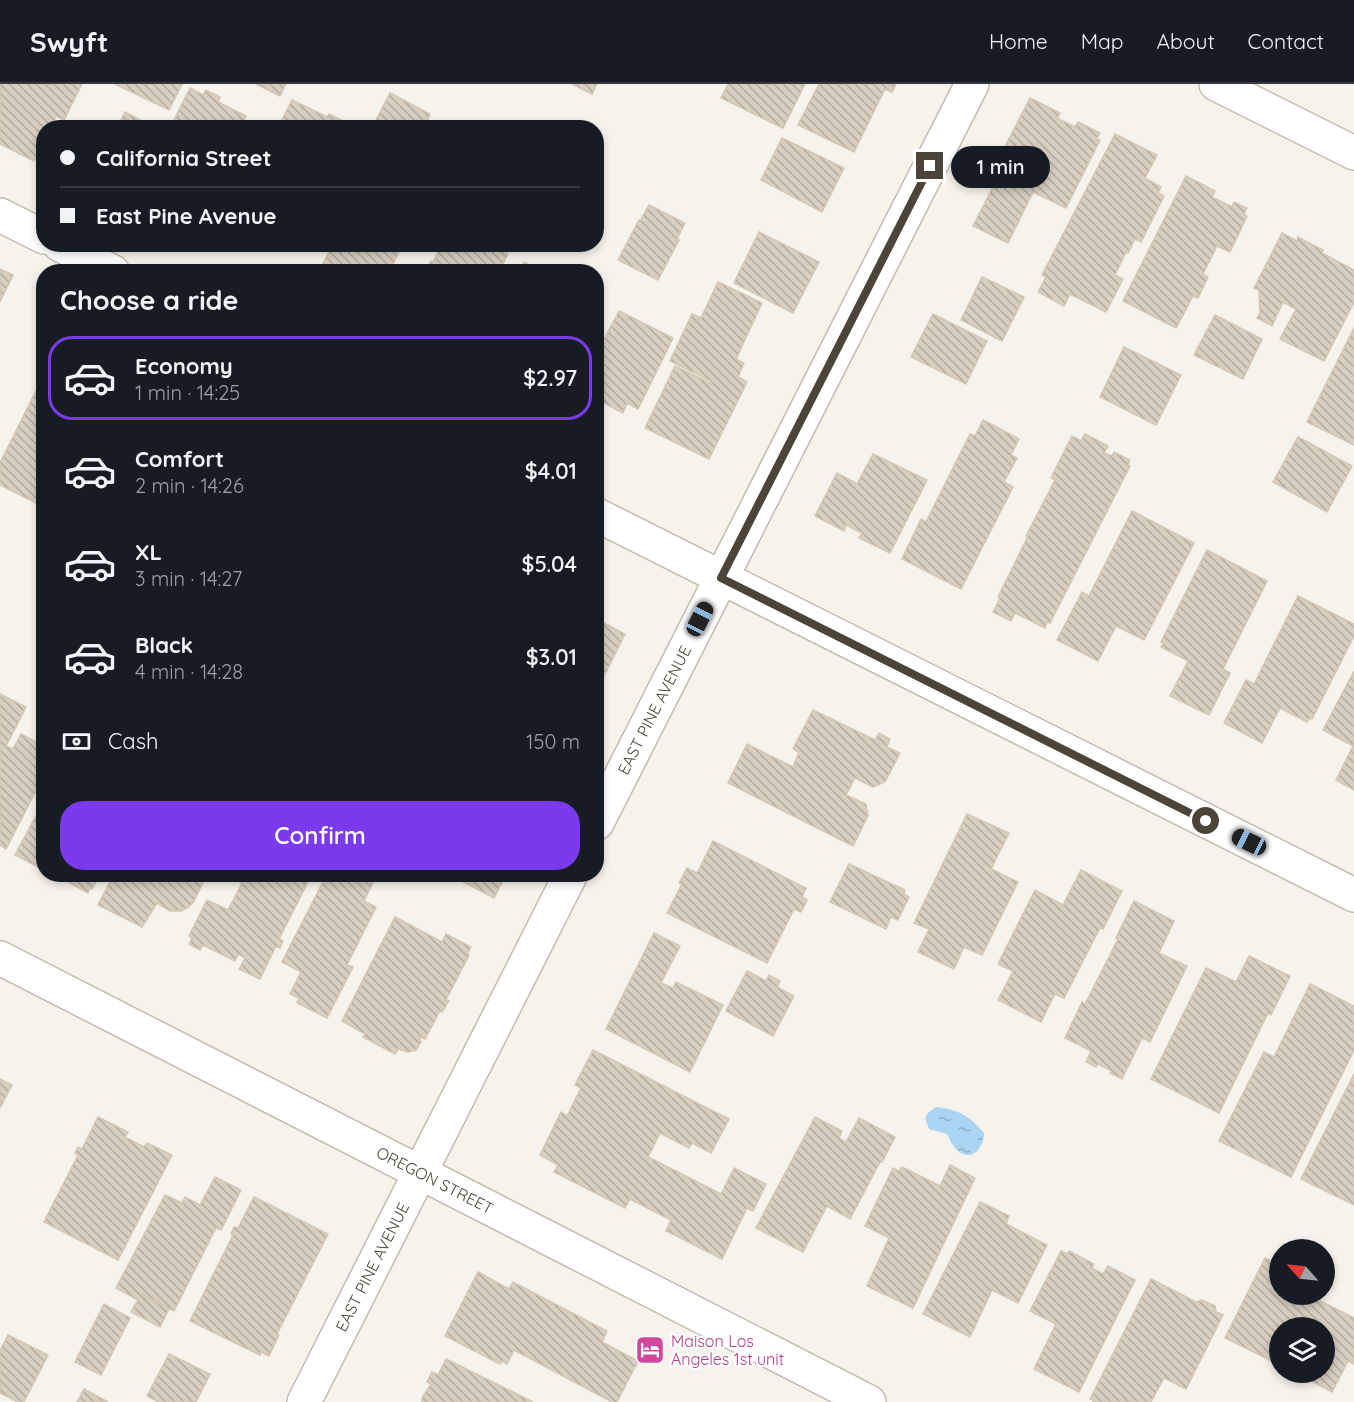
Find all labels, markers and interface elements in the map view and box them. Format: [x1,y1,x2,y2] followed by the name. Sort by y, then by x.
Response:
[30,24,108,59] text: Swyft
[989,28,1048,54] text: Home
[1081,28,1124,54] text: Map
[1157,28,1215,54] text: About
[1248,28,1324,54] text: Contact
[96,144,271,172] text: California Street
[951,145,1050,187] callout: 1 min
[916,152,943,179] route end
[977,154,1024,179] text: 1 min
[96,202,277,230] text: East Pine Avenue
[60,283,238,317] text: Choose a ride
[63,351,117,405] icon: car
[135,352,233,380] text: Economy
[523,364,577,392] text: $2.97
[135,380,240,405] text: 1 min · 14:25
[63,444,117,498] icon: car
[135,445,224,473] text: Comfort
[525,457,577,485] text: $4.01
[135,473,244,498] text: 2 min · 14:26
[63,537,117,591] icon: car
[135,538,162,566] text: XL
[522,550,577,578] text: $5.04
[135,566,242,591] text: 3 min · 14:27
[684,599,716,639] car
[63,630,117,684] icon: car
[135,631,193,659] text: Black
[613,642,695,778] street label: EAST PINE AVENUE
[526,643,577,671] text: $3.01
[135,659,243,684] text: 4 min · 14:28
[60,725,93,758] icon: cash
[108,727,159,755] text: Cash
[526,729,580,754] text: 150 m
[60,801,580,870] button: Confirm
[1192,807,1219,834] route start
[1229,826,1269,858] car
[373,1142,497,1218] street label: OREGON STREET
[331,1199,413,1335] street label: EAST PINE AVENUE
[1269,1239,1335,1305] north arrow
[1269,1239,1335,1383] map controls
[1269,1317,1335,1383] button: layers
[671,1331,784,1369] place label: Maison Los Angeles 1st unit
[634,1334,666,1366] hotel icon: Maison Los Angeles 1st unit

